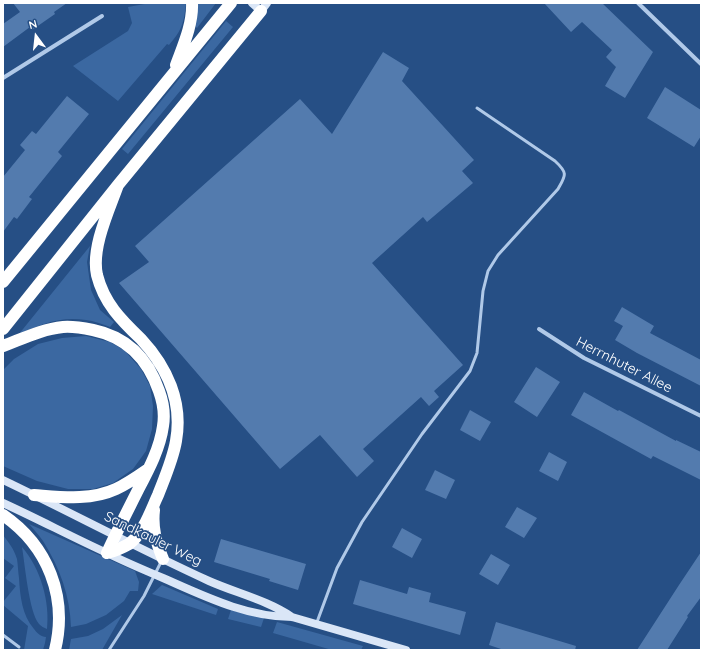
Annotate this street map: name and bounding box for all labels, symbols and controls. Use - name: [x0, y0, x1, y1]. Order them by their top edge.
- north arrow: [16, 16, 56, 56]
- text: N: [27, 17, 39, 32]
- street label: Herrnhuter Allee: [573, 334, 675, 396]
- street label: Sandkauler Weg: [101, 508, 205, 570]

